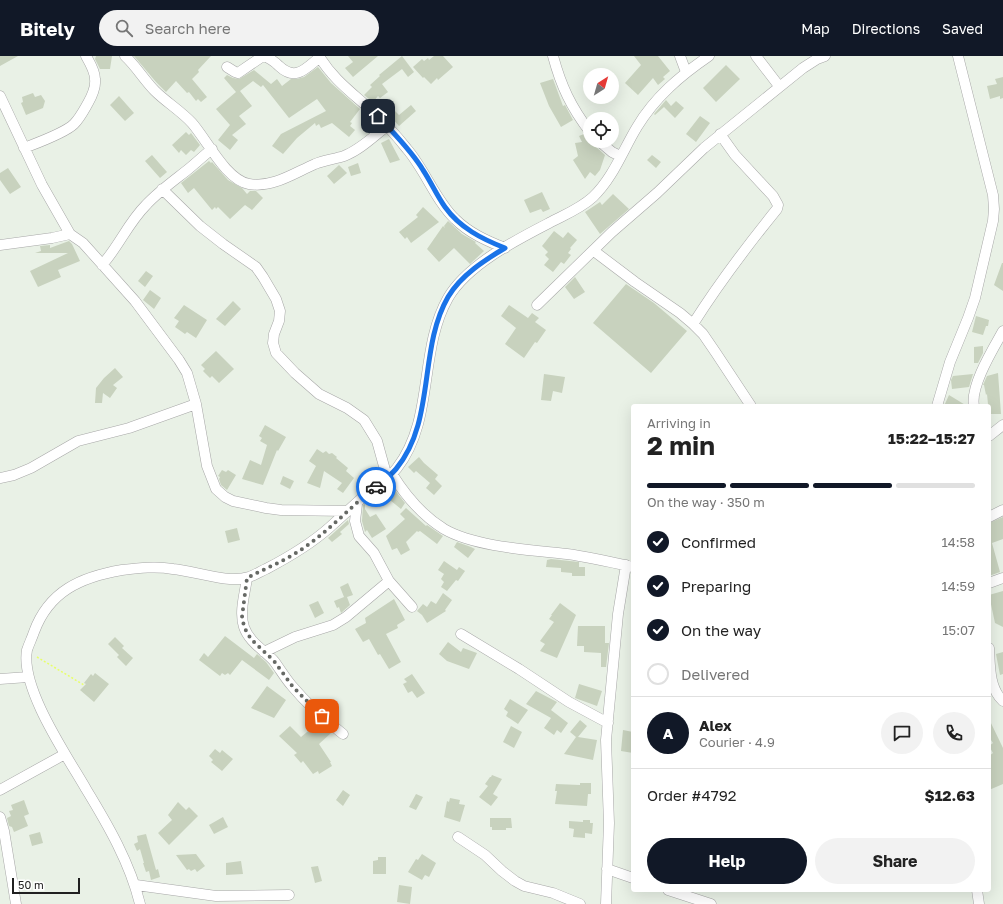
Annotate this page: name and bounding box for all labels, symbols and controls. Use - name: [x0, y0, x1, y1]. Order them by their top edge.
- search box: [99, 10, 379, 46]
- text: Bitely: [20, 17, 75, 40]
- icon: search: [113, 17, 135, 39]
- text: Search here: [145, 19, 231, 37]
- text: Map: [801, 20, 830, 37]
- text: Directions: [852, 20, 920, 37]
- text: Saved: [942, 20, 983, 37]
- north arrow: [583, 68, 619, 104]
- map controls: [583, 68, 619, 148]
- pin: [361, 99, 395, 133]
- icon: home: [367, 105, 389, 127]
- button: locate: [583, 112, 619, 148]
- text: Arriving in: [647, 415, 711, 431]
- text: 15:22–15:27: [888, 429, 975, 447]
- text: 2 min: [647, 430, 715, 461]
- courier: [356, 467, 396, 507]
- icon: car: [365, 476, 387, 498]
- text: On the way · 350 m: [647, 494, 765, 510]
- icon: check: [647, 531, 669, 553]
- text: Confirmed: [681, 533, 756, 551]
- text: 14:58: [941, 534, 975, 550]
- icon: check: [647, 575, 669, 597]
- text: Preparing: [681, 577, 751, 595]
- text: 14:59: [941, 578, 975, 594]
- icon: check: [647, 619, 669, 641]
- text: On the way: [681, 621, 761, 639]
- text: 15:07: [942, 622, 975, 638]
- text: Delivered: [681, 665, 749, 683]
- pin: [305, 699, 339, 733]
- icon: bag: [311, 705, 333, 727]
- button: chat: [881, 712, 923, 754]
- button: phone: [933, 712, 975, 754]
- text: Alex: [699, 716, 732, 734]
- text: A: [663, 724, 673, 742]
- text: Courier · 4.9: [699, 734, 775, 750]
- text: Order #4792: [647, 786, 736, 804]
- text: $12.63: [925, 786, 975, 804]
- button: Help: [647, 838, 807, 884]
- button: Share: [815, 838, 975, 884]
- scale bar: [12, 876, 80, 895]
- text: 50 m: [18, 878, 44, 891]

